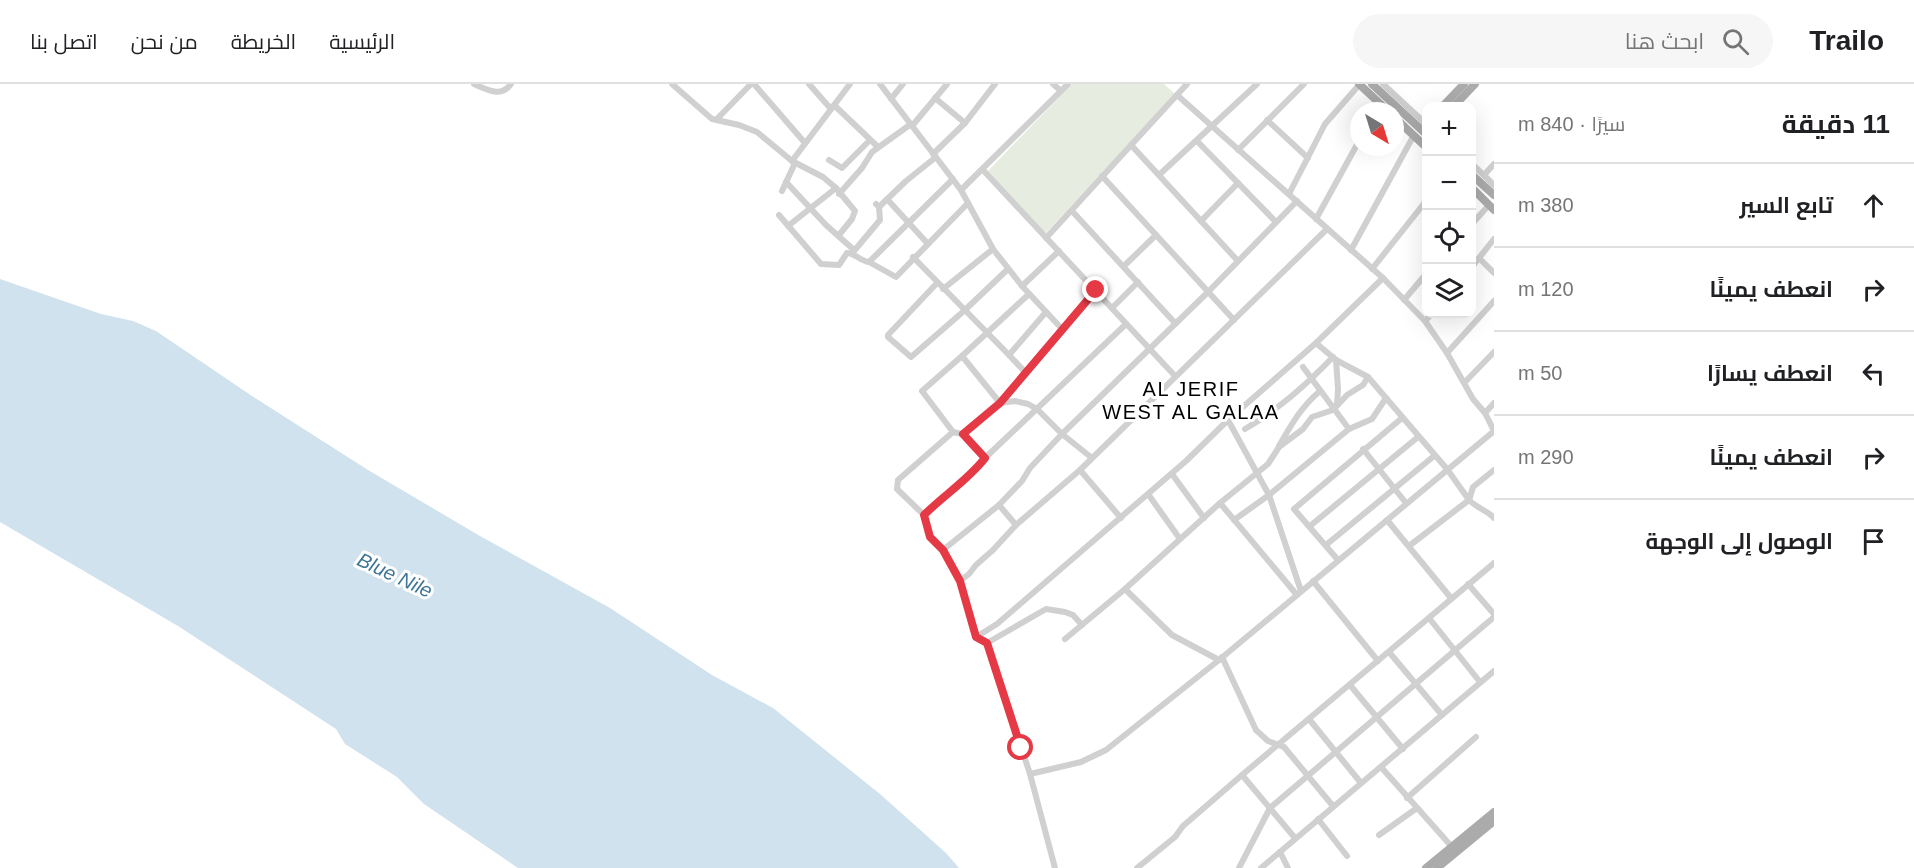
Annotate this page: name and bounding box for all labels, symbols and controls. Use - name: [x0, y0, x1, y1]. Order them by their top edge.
- search box: [1353, 14, 1773, 68]
- icon: search: [1719, 25, 1752, 58]
- text: Trailo: [1809, 25, 1884, 56]
- text: ابحث هنا: [1625, 29, 1704, 54]
- text: اتصل بنا: [30, 30, 98, 53]
- text: من نحن: [131, 30, 198, 53]
- text: الخريطة: [231, 30, 296, 53]
- text: الرئيسية: [329, 30, 395, 53]
- north arrow: [1350, 102, 1404, 156]
- map controls: [1422, 102, 1476, 318]
- button: +: [1422, 102, 1476, 156]
- text: 11 دقيقة: [1782, 109, 1890, 139]
- text: سيرًا · 840 m: [1518, 113, 1625, 135]
- button: −: [1422, 156, 1476, 210]
- icon: ahead: [1857, 189, 1890, 222]
- text: تابع السير: [1739, 193, 1833, 218]
- text: 380 m: [1518, 194, 1574, 216]
- button: locate: [1422, 210, 1476, 264]
- button: layers: [1422, 264, 1476, 318]
- icon: right: [1857, 273, 1890, 306]
- route end: [1082, 276, 1108, 302]
- text: انعطف يمينًا: [1710, 277, 1833, 302]
- text: 120 m: [1518, 278, 1574, 300]
- icon: left: [1857, 357, 1890, 390]
- text: انعطف يسارًا: [1707, 361, 1833, 386]
- text: 50 m: [1518, 362, 1562, 384]
- district label: AL JERIF WEST AL GALAA: [1102, 378, 1280, 423]
- icon: right: [1857, 441, 1890, 474]
- text: انعطف يمينًا: [1710, 445, 1833, 470]
- text: 290 m: [1518, 446, 1574, 468]
- icon: arrive: [1857, 525, 1890, 558]
- text: الوصول إلى الوجهة: [1646, 529, 1833, 554]
- water label: Blue Nile: [354, 548, 436, 602]
- route start: [1007, 734, 1033, 760]

